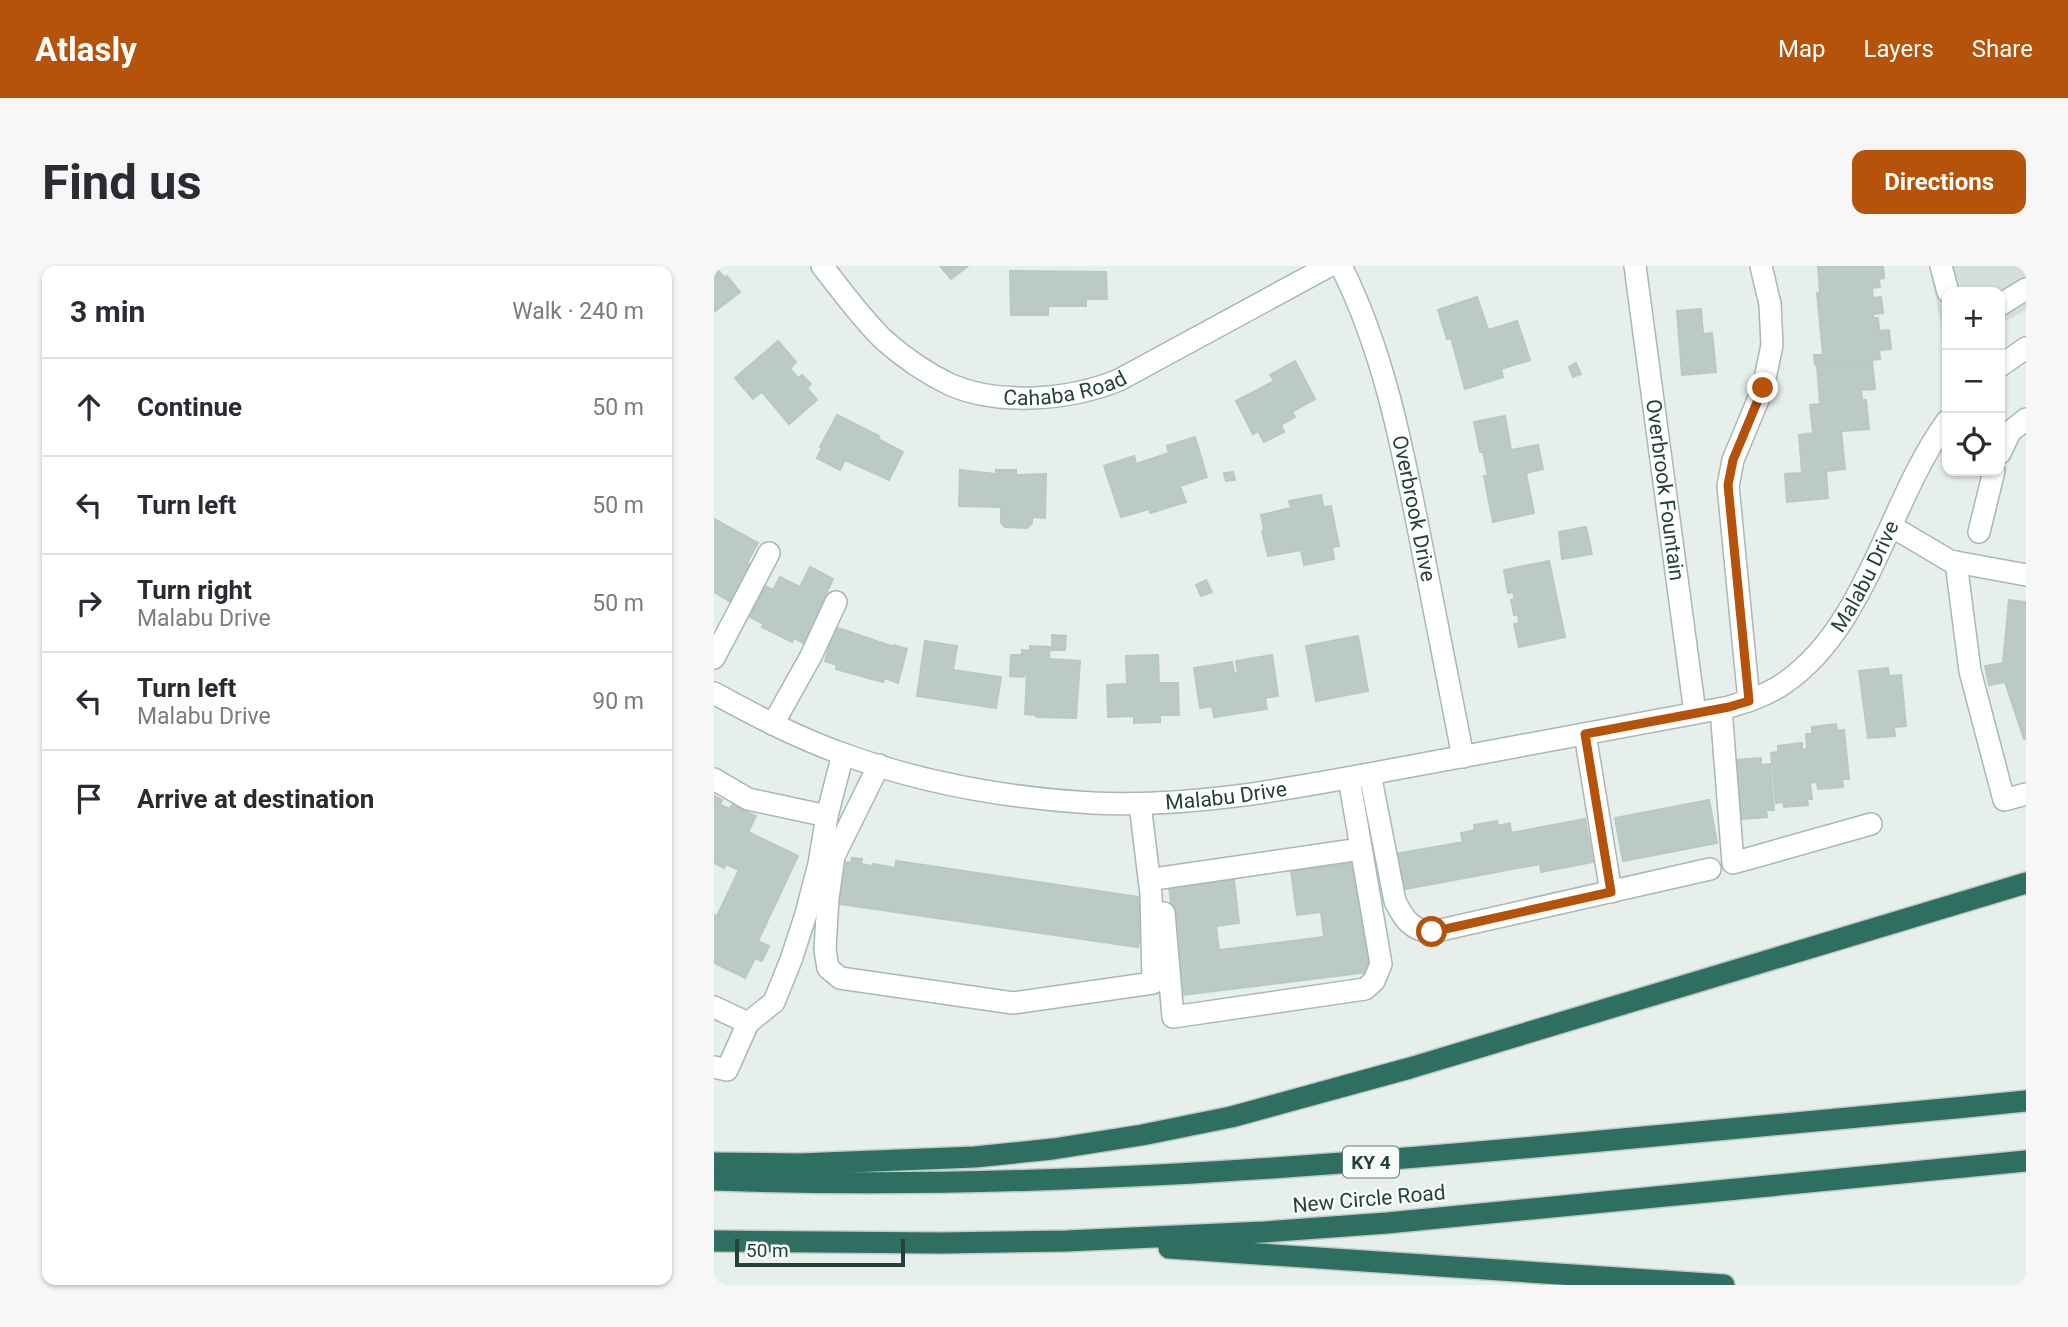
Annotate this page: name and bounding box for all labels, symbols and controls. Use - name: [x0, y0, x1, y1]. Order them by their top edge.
- text: Atlasly: [35, 30, 137, 69]
- text: Map: [1778, 35, 1826, 63]
- text: Layers: [1864, 35, 1934, 63]
- text: Share: [1972, 35, 2033, 63]
- button: Directions: [1852, 150, 2026, 214]
- text: Find us: [42, 154, 202, 211]
- map controls: [1942, 287, 2005, 476]
- button: +: [1942, 287, 2005, 350]
- text: 3 min: [70, 294, 145, 329]
- text: Walk · 240 m: [512, 298, 644, 325]
- button: −: [1942, 350, 2005, 413]
- street label: Cahaba Road: [1003, 366, 1131, 410]
- route end: [1747, 372, 1778, 403]
- icon: ahead: [70, 388, 108, 426]
- text: Continue: [137, 392, 242, 422]
- text: 50 m: [592, 394, 644, 421]
- street label: Overbrook Fountain: [1641, 398, 1689, 582]
- button: locate: [1942, 413, 2005, 476]
- street label: Overbrook Drive: [1387, 433, 1441, 584]
- icon: left: [70, 486, 108, 524]
- text: Turn left: [137, 490, 236, 520]
- text: 50 m: [592, 492, 644, 519]
- street label: Malabu Drive: [1826, 517, 1904, 637]
- text: Turn right: [137, 575, 252, 605]
- icon: right: [70, 584, 108, 622]
- text: 50 m: [592, 590, 644, 617]
- text: Malabu Drive: [137, 605, 271, 632]
- text: Turn left: [137, 673, 236, 703]
- icon: left: [70, 682, 108, 720]
- text: 90 m: [592, 688, 644, 715]
- text: Malabu Drive: [137, 703, 271, 730]
- street label: Malabu Drive: [1165, 777, 1289, 815]
- icon: arrive: [70, 780, 108, 818]
- text: Arrive at destination: [137, 784, 374, 814]
- route start: [1416, 916, 1447, 947]
- road number: KY 4: [1343, 1146, 1399, 1178]
- street label: New Circle Road: [1292, 1180, 1446, 1218]
- scale bar: [735, 1236, 905, 1268]
- text: 50 m: [746, 1239, 789, 1262]

